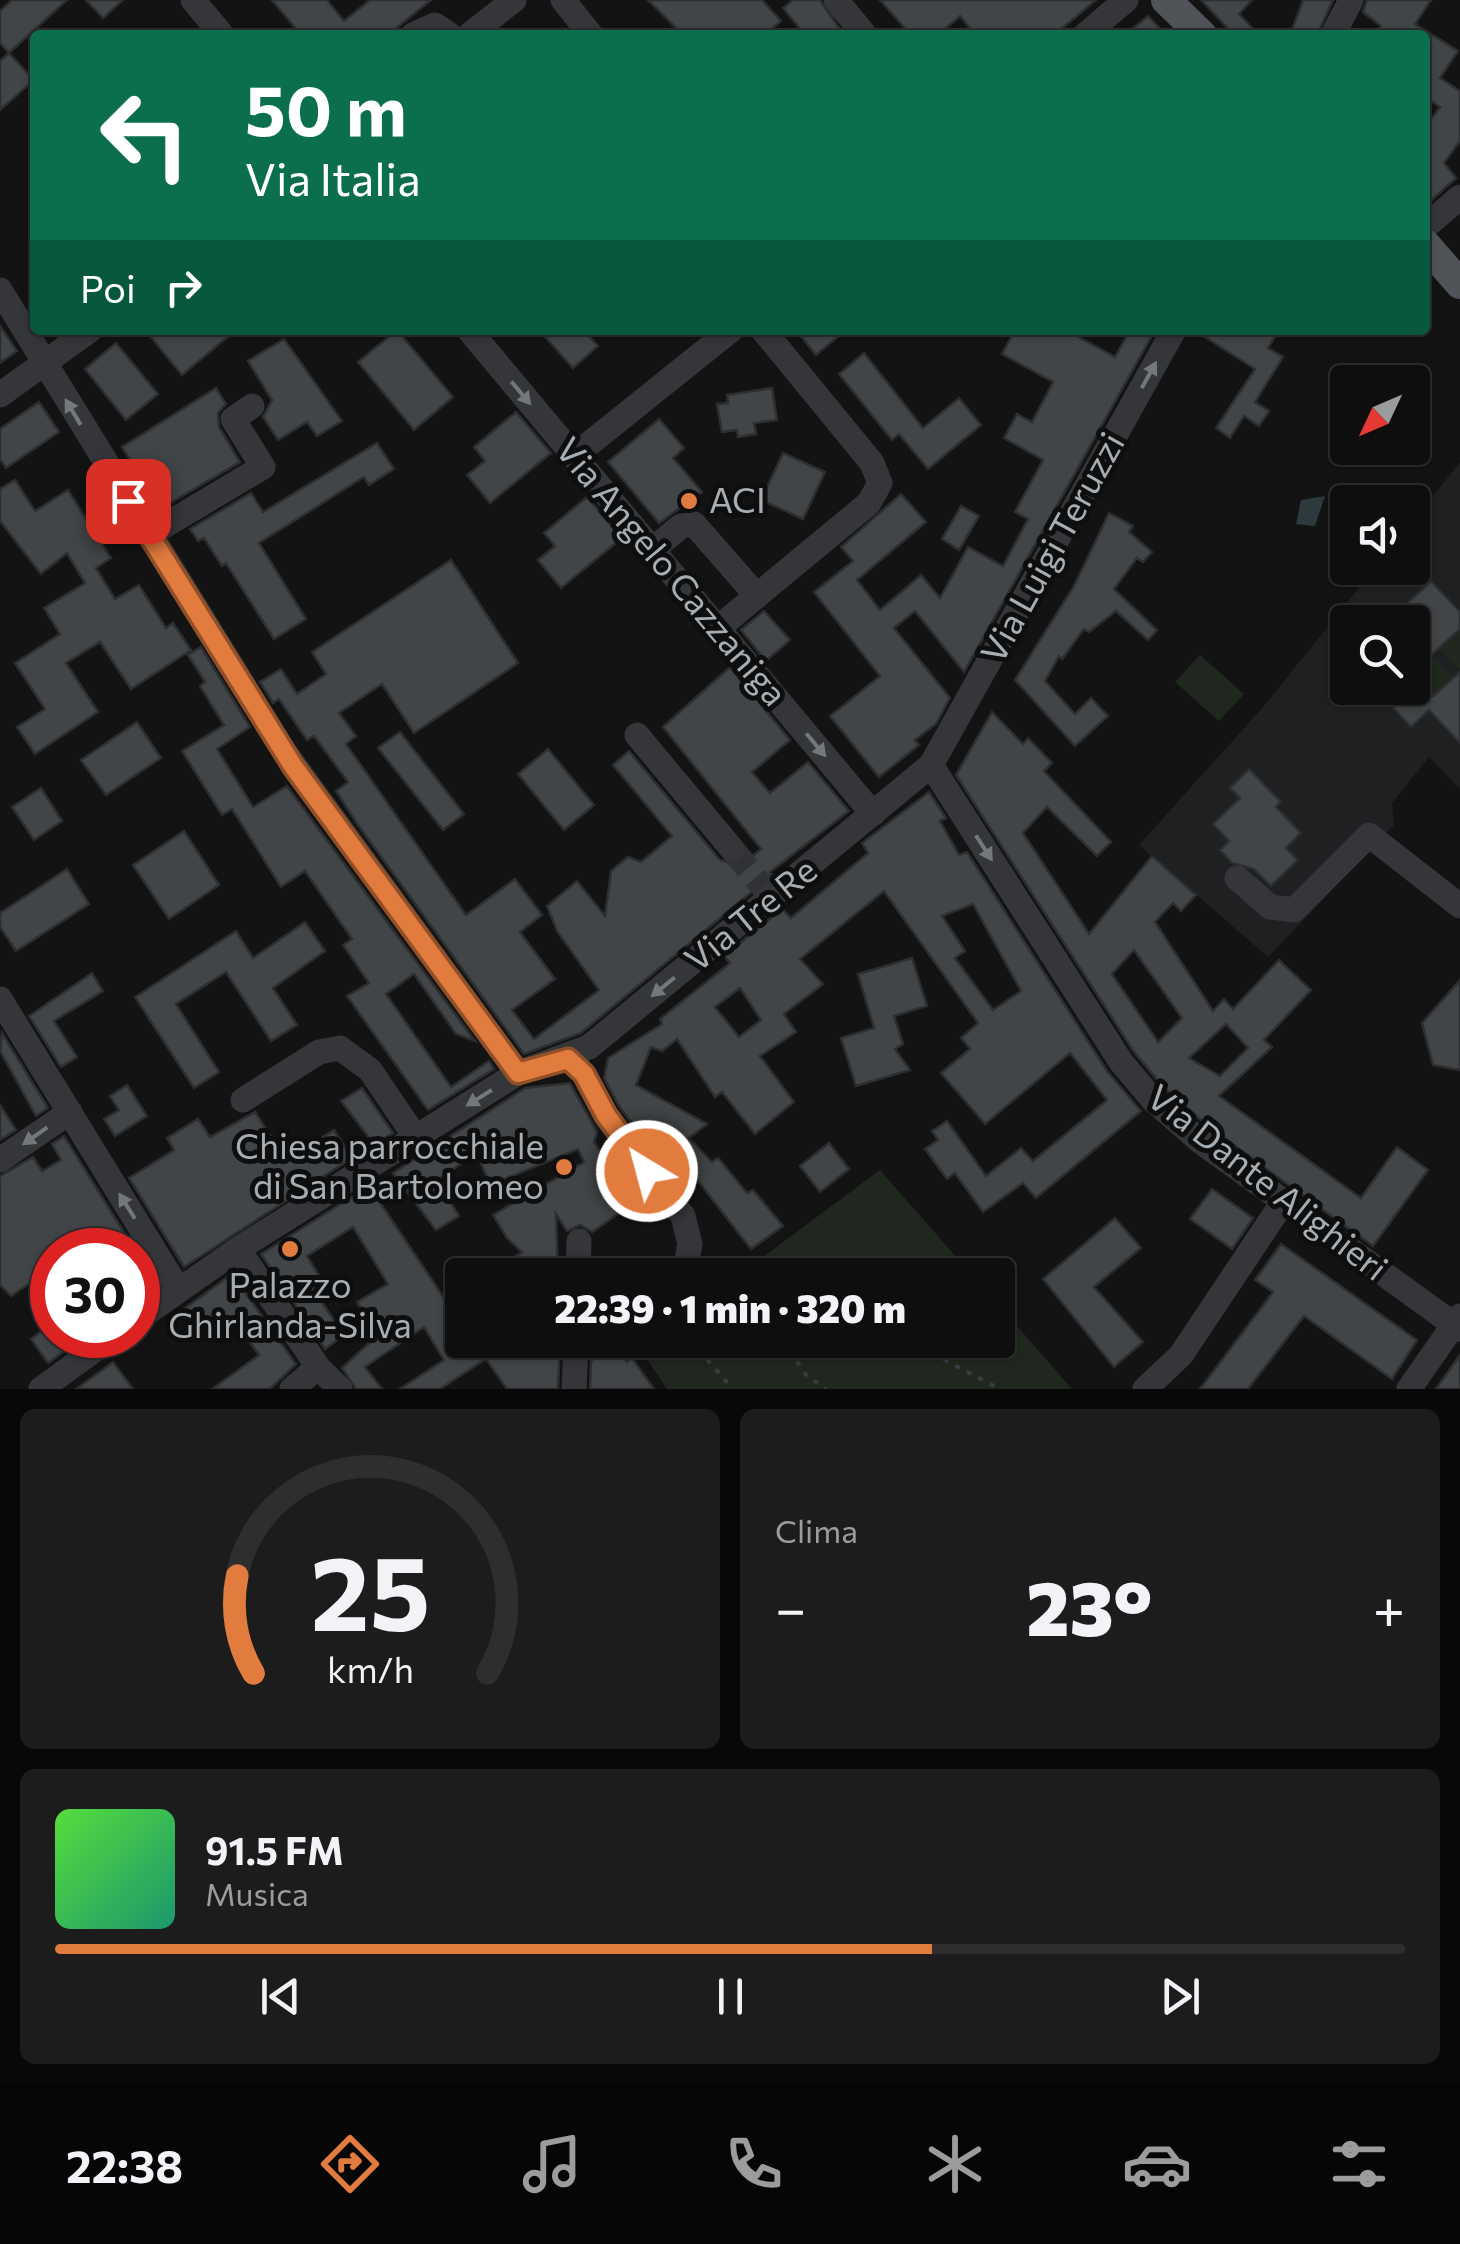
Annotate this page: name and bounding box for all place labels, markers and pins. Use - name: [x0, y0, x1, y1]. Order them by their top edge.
- pin: [86, 459, 171, 544]
- place label: ACI: [709, 477, 766, 520]
- marker: ACI: [678, 490, 700, 512]
- place label: Chiesa parrocchiale di San Bartolomeo: [235, 1123, 544, 1206]
- marker: Chiesa parrocchiale di San Bartolomeo: [553, 1156, 575, 1178]
- marker: Palazzo Ghirlanda-Silva: [279, 1238, 301, 1260]
- place label: Palazzo Ghirlanda-Silva: [168, 1262, 412, 1345]

